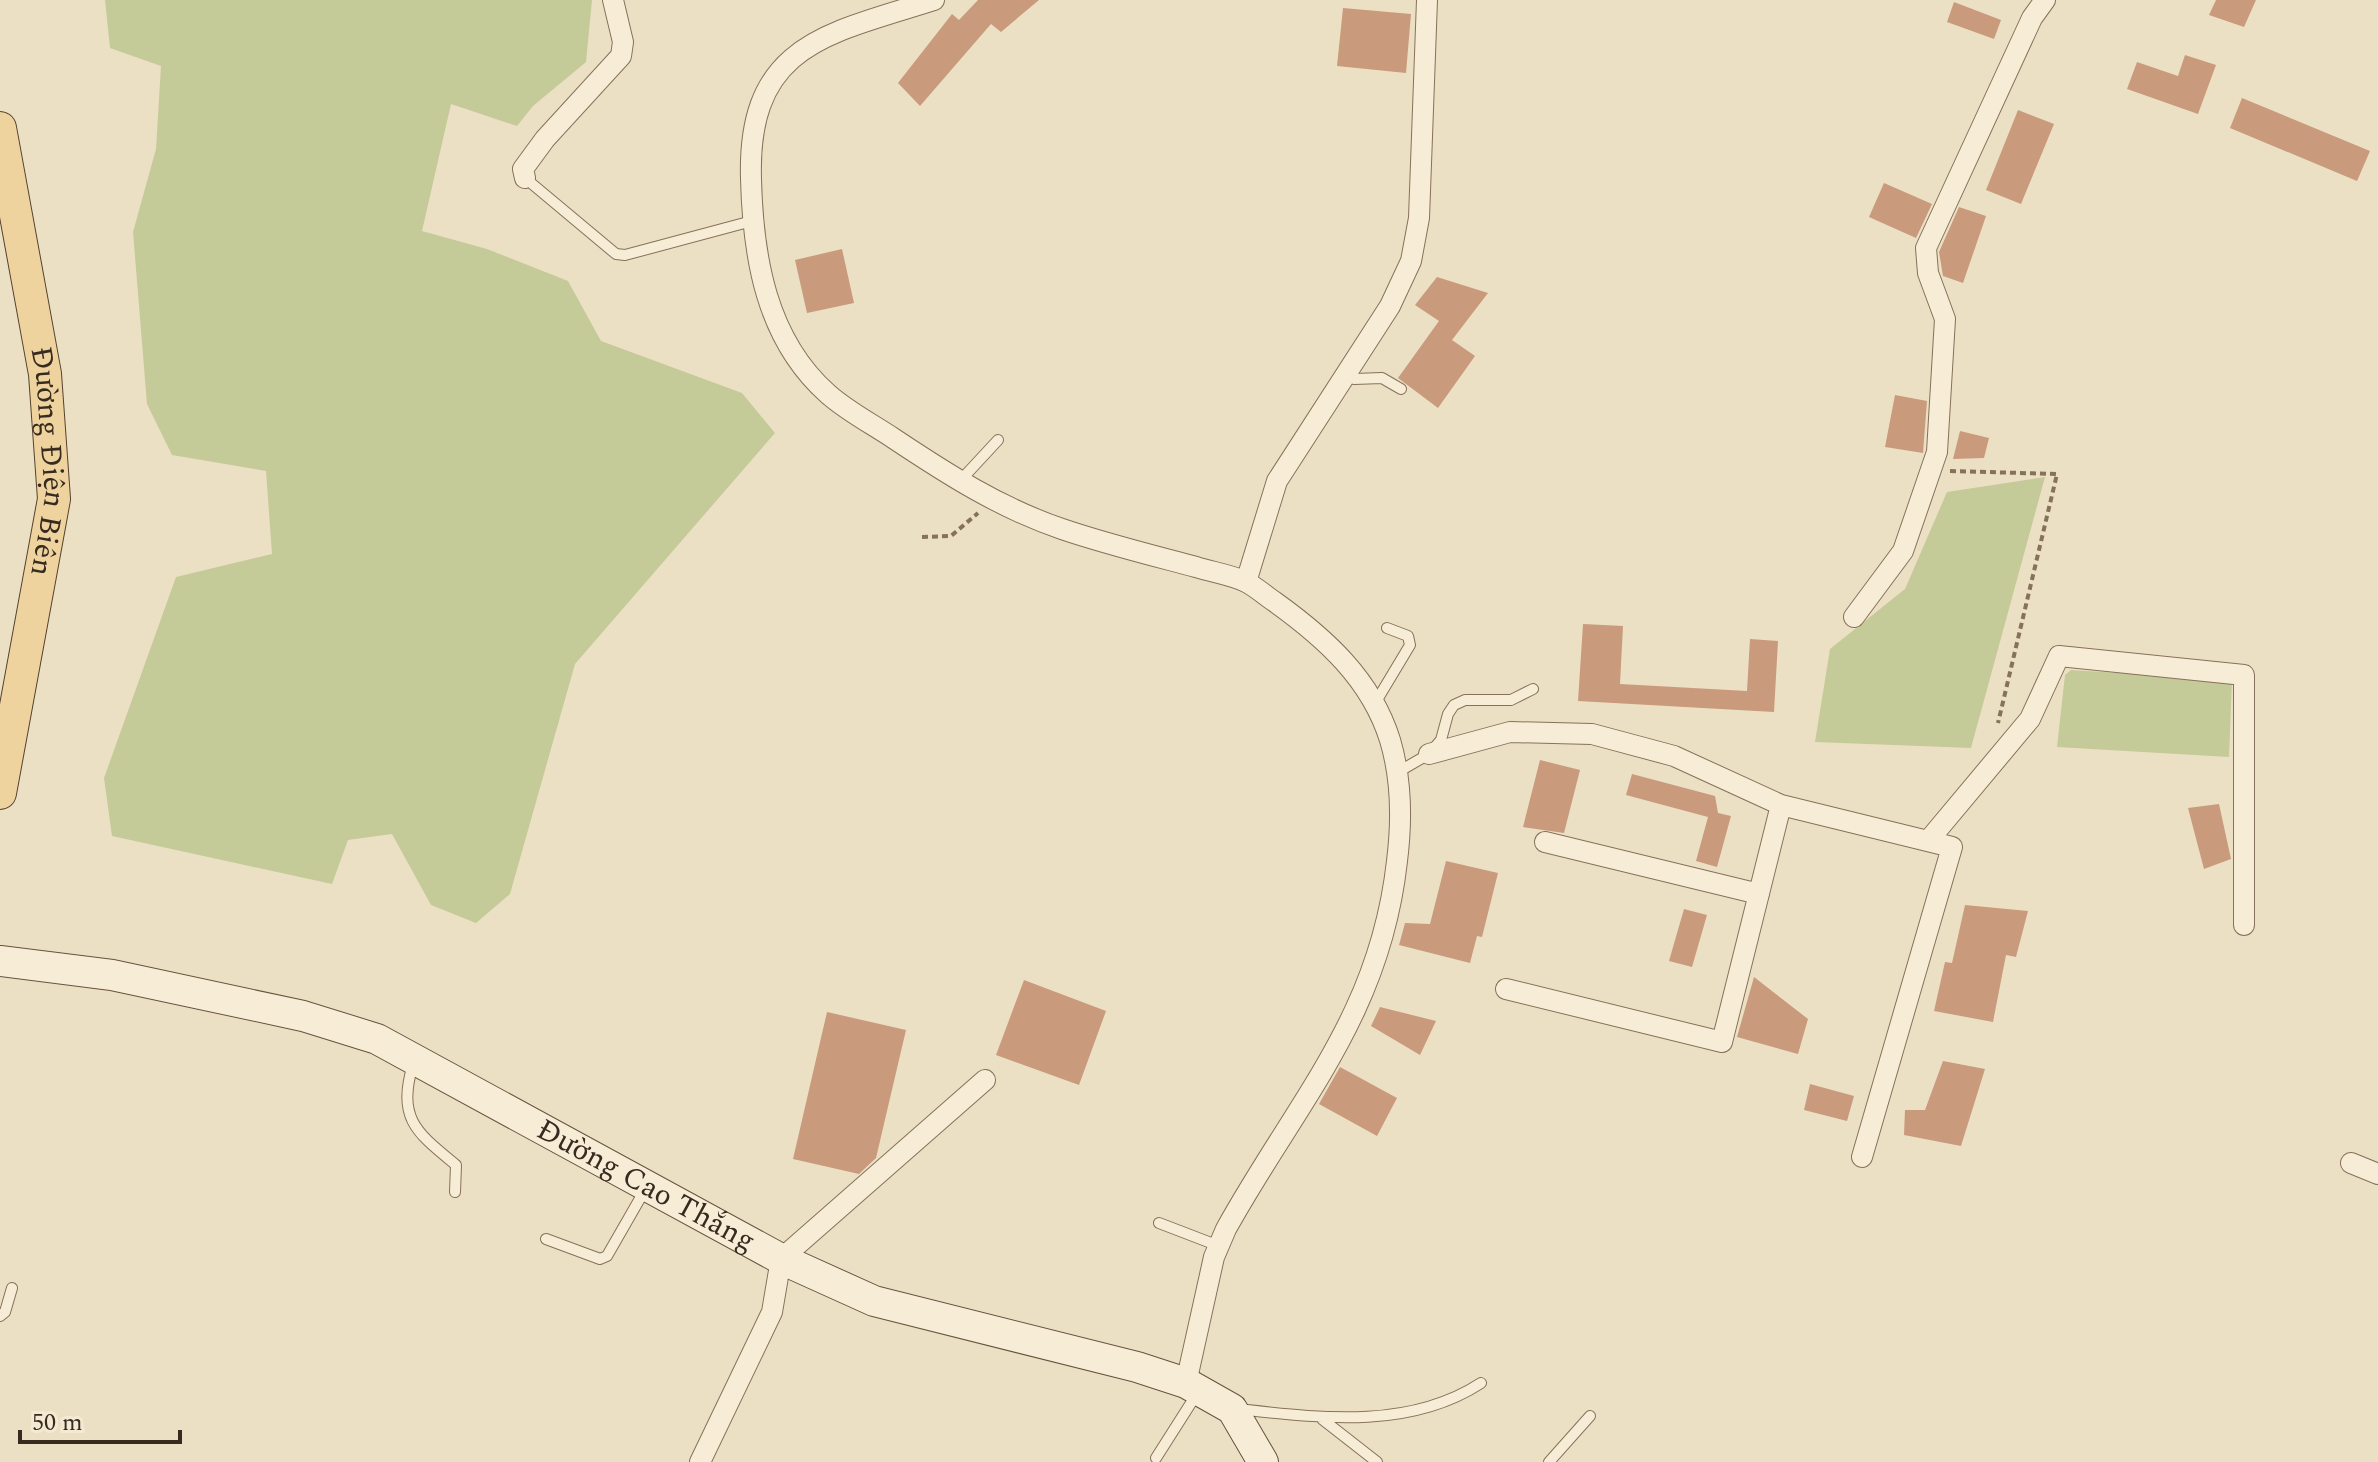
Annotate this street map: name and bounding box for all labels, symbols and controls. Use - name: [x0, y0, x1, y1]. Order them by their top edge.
- street label: Đường Điện Biên: [17, 343, 78, 580]
- street label: Đường Cao Thắng: [528, 1107, 764, 1264]
- scale bar: [20, 1394, 180, 1444]
- text: 50 m: [32, 1405, 83, 1441]

